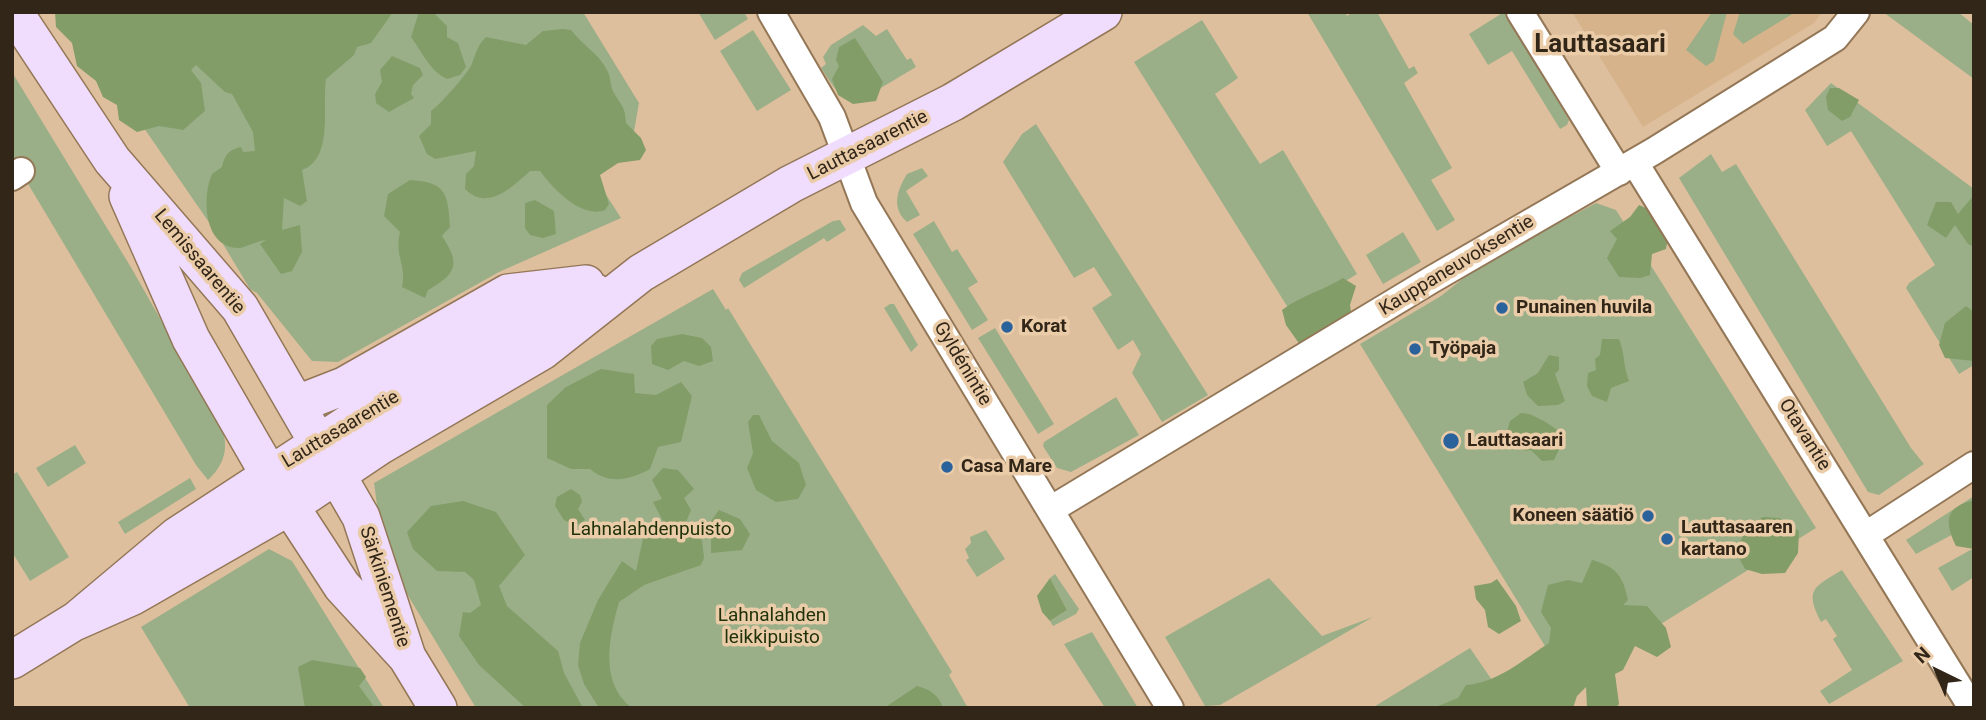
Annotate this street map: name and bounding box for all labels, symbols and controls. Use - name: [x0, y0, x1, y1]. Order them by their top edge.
- district label: Lauttasaari: [1534, 29, 1666, 61]
- street label: Lauttasaarentie: [804, 106, 932, 186]
- street label: Lemissaarentie: [149, 205, 249, 319]
- street label: Kauppaneuvoksentie: [1376, 211, 1538, 321]
- place label: Punainen huvila: [1516, 297, 1652, 319]
- marker: Punainen huvila: [1494, 300, 1510, 316]
- place label: Korat: [1021, 316, 1067, 338]
- street label: Gyldénintie: [928, 318, 996, 410]
- marker: Korat: [999, 319, 1015, 335]
- place label: Työpaja: [1429, 338, 1496, 360]
- marker: Työpaja: [1407, 341, 1423, 357]
- street label: Lauttasaarentie: [279, 386, 403, 474]
- street label: Otavantie: [1773, 395, 1835, 475]
- place label: Lauttasaari: [1467, 430, 1563, 452]
- marker: Lauttasaari: [1441, 431, 1461, 451]
- place label: Casa Mare: [961, 456, 1052, 478]
- marker: Casa Mare: [939, 459, 955, 475]
- place label: Koneen säätiö: [1513, 505, 1634, 527]
- marker: Koneen säätiö: [1640, 508, 1656, 524]
- place label: Lauttasaaren kartano: [1681, 517, 1793, 561]
- park label: Lahnalahdenpuisto: [571, 519, 731, 541]
- street label: Särkiniementie: [354, 524, 414, 650]
- marker: Lauttasaaren kartano: [1659, 531, 1675, 547]
- park label: Lahnalahden leikkipuisto: [718, 605, 826, 649]
- north arrow: [1902, 636, 1972, 706]
- text: N: [1910, 642, 1935, 668]

